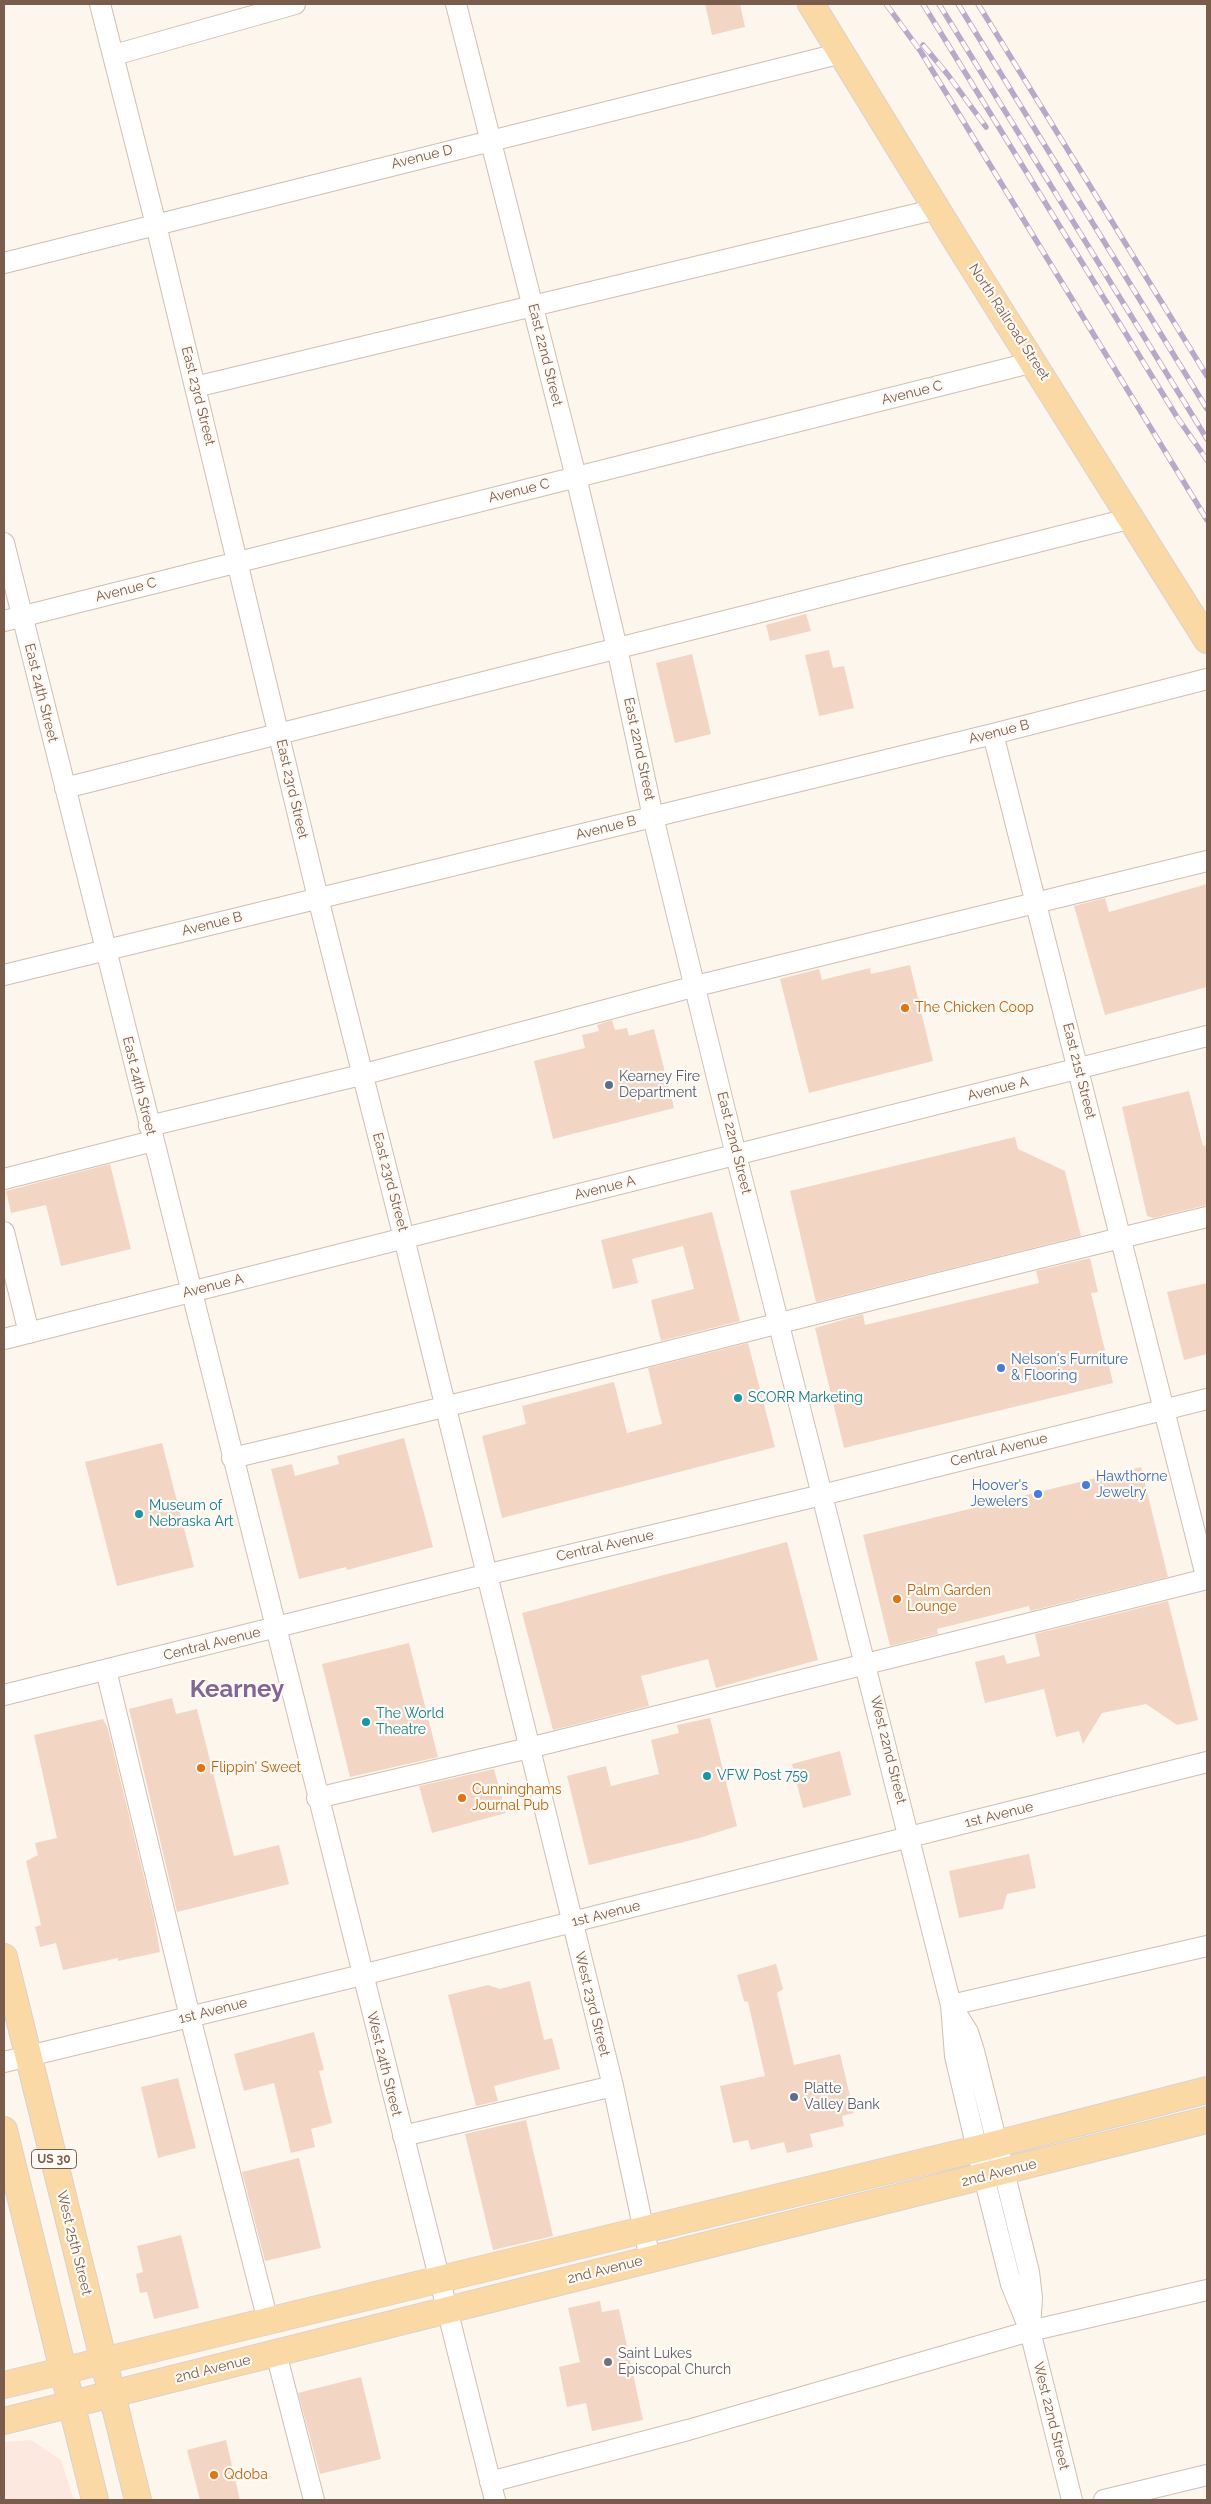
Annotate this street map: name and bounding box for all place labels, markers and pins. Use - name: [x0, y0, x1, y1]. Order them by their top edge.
- place label: The Chicken Coop: [915, 1000, 1034, 1016]
- marker: The Chicken Coop: [899, 1002, 911, 1014]
- place label: Kearney Fire Department: [619, 1069, 700, 1102]
- marker: Kearney Fire Department: [603, 1079, 615, 1091]
- place label: Nelson's Furniture & Flooring: [1011, 1352, 1128, 1384]
- marker: Nelson's Furniture & Flooring: [995, 1362, 1007, 1374]
- place label: SCORR Marketing: [748, 1390, 863, 1406]
- marker: SCORR Marketing: [732, 1392, 744, 1404]
- place label: Hawthorne Jewelry: [1096, 1469, 1168, 1501]
- place label: Hoover's Jewelers: [970, 1478, 1028, 1510]
- marker: Hawthorne Jewelry: [1080, 1479, 1092, 1491]
- marker: Hoover's Jewelers: [1032, 1488, 1044, 1500]
- place label: Museum of Nebraska Art: [149, 1498, 233, 1530]
- marker: Museum of Nebraska Art: [133, 1508, 145, 1520]
- place label: Palm Garden Lounge: [907, 1583, 991, 1615]
- marker: Palm Garden Lounge: [891, 1593, 903, 1605]
- place label: The World Theatre: [376, 1706, 444, 1738]
- marker: The World Theatre: [360, 1716, 372, 1728]
- place label: Flippin' Sweet: [211, 1760, 301, 1776]
- marker: Flippin' Sweet: [195, 1762, 207, 1774]
- place label: VFW Post 759: [717, 1768, 808, 1784]
- marker: VFW Post 759: [701, 1770, 713, 1782]
- place label: Cunninghams Journal Pub: [472, 1782, 562, 1814]
- marker: Cunninghams Journal Pub: [456, 1792, 468, 1804]
- place label: Platte Valley Bank: [804, 2081, 880, 2114]
- marker: Platte Valley Bank: [788, 2091, 800, 2103]
- place label: Saint Lukes Episcopal Church: [618, 2346, 731, 2378]
- marker: Saint Lukes Episcopal Church: [602, 2356, 614, 2368]
- place label: Qdoba: [224, 2467, 268, 2483]
- marker: Qdoba: [208, 2469, 220, 2481]

